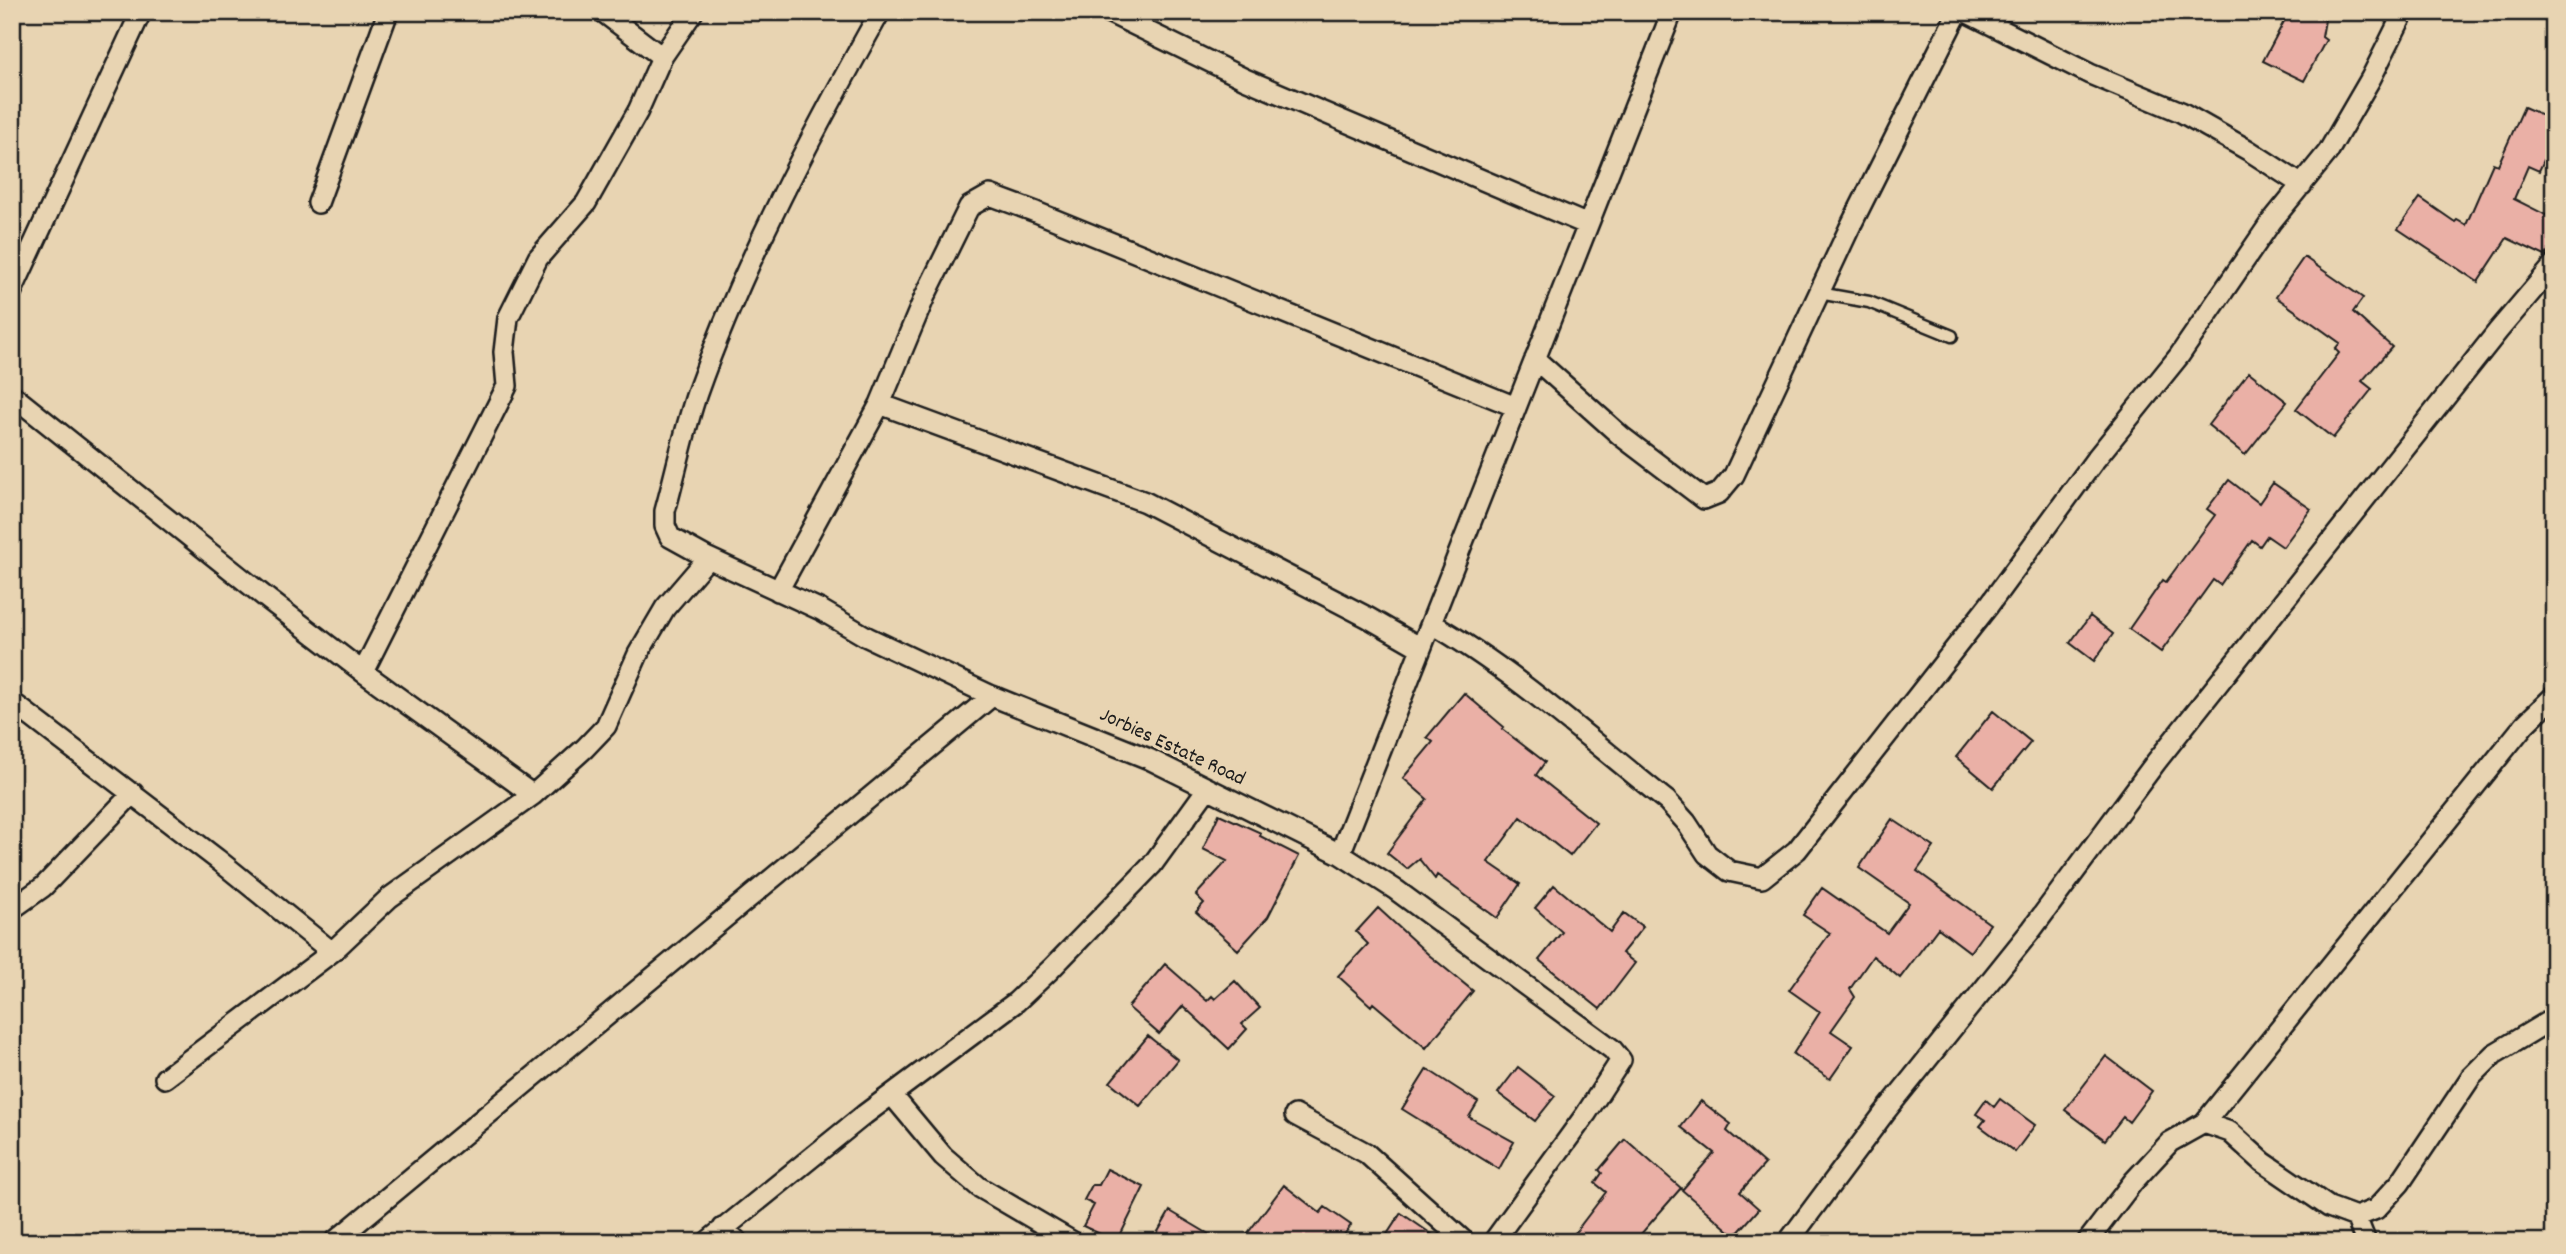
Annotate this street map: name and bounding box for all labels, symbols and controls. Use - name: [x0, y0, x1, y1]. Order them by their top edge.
- street label: Jorbies Estate Road: [1094, 701, 1250, 795]

